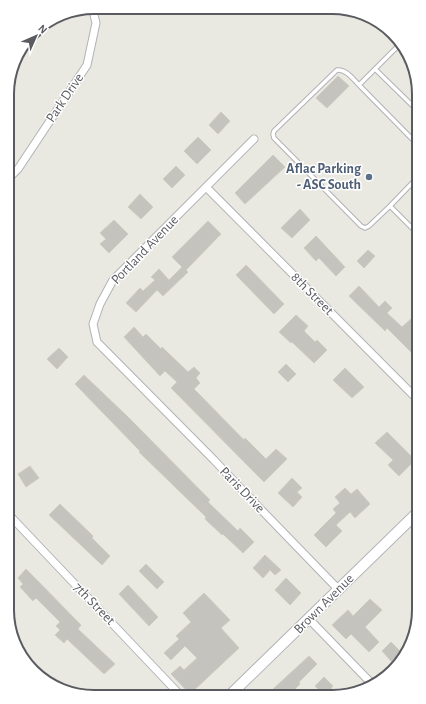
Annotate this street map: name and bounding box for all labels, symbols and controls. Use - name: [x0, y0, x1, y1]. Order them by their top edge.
- north arrow: [16, 16, 56, 56]
- text: N: [36, 23, 49, 36]
- street label: Park Drive: [44, 71, 86, 125]
- place label: Aflac Parking - ASC South: [286, 162, 362, 192]
- marker: Aflac Parking - ASC South: [364, 172, 374, 182]
- street label: Portland Avenue: [109, 213, 181, 287]
- street label: 8th Street: [288, 270, 336, 318]
- street label: Paris Drive: [217, 464, 267, 516]
- street label: Brown Avenue: [291, 571, 357, 637]
- street label: 7th Street: [71, 580, 118, 628]

